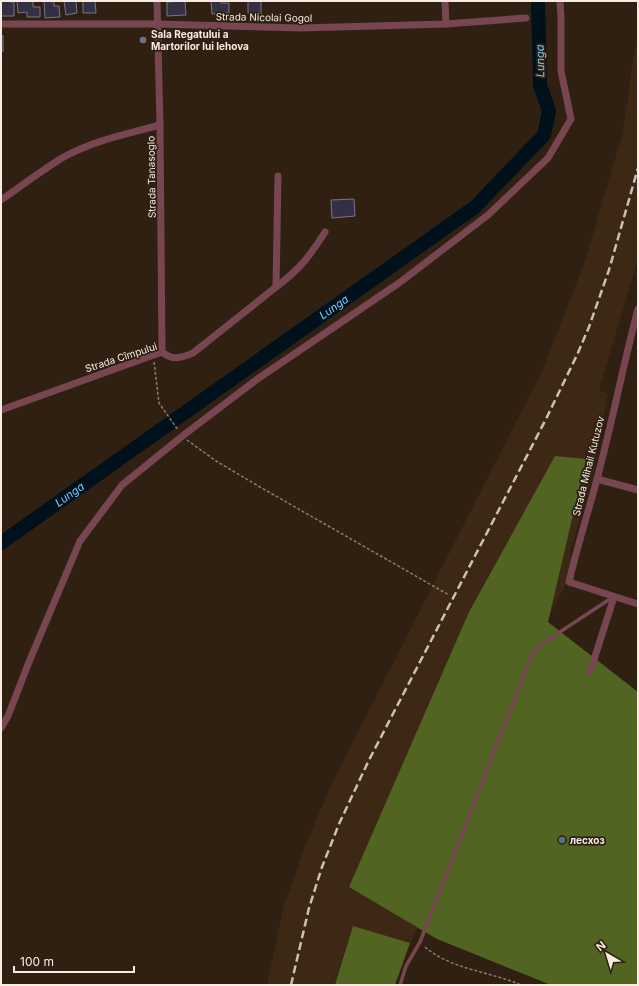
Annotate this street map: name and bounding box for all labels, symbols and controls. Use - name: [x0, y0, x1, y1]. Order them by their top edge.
- street label: Strada Nicolai Gogol: [216, 10, 312, 24]
- place label: Sala Regatului a Martorilor lui Iehova: [151, 28, 249, 52]
- marker: Sala Regatului a Martorilor lui Iehova: [138, 35, 148, 45]
- water label: Lunga: [533, 44, 547, 77]
- street label: Strada Tanasoglo: [144, 136, 158, 218]
- water label: Lunga: [316, 292, 351, 322]
- street label: Strada Cîmpului: [84, 340, 158, 374]
- street label: Strada Mihail Kutuzov: [570, 414, 606, 517]
- water label: Lunga: [52, 479, 87, 510]
- place label: лесхоз: [570, 834, 605, 846]
- marker: лесхоз: [557, 835, 567, 845]
- north arrow: [587, 934, 627, 974]
- text: N: [593, 938, 608, 954]
- scale bar: [14, 948, 134, 974]
- text: 100 m: [20, 954, 54, 969]

